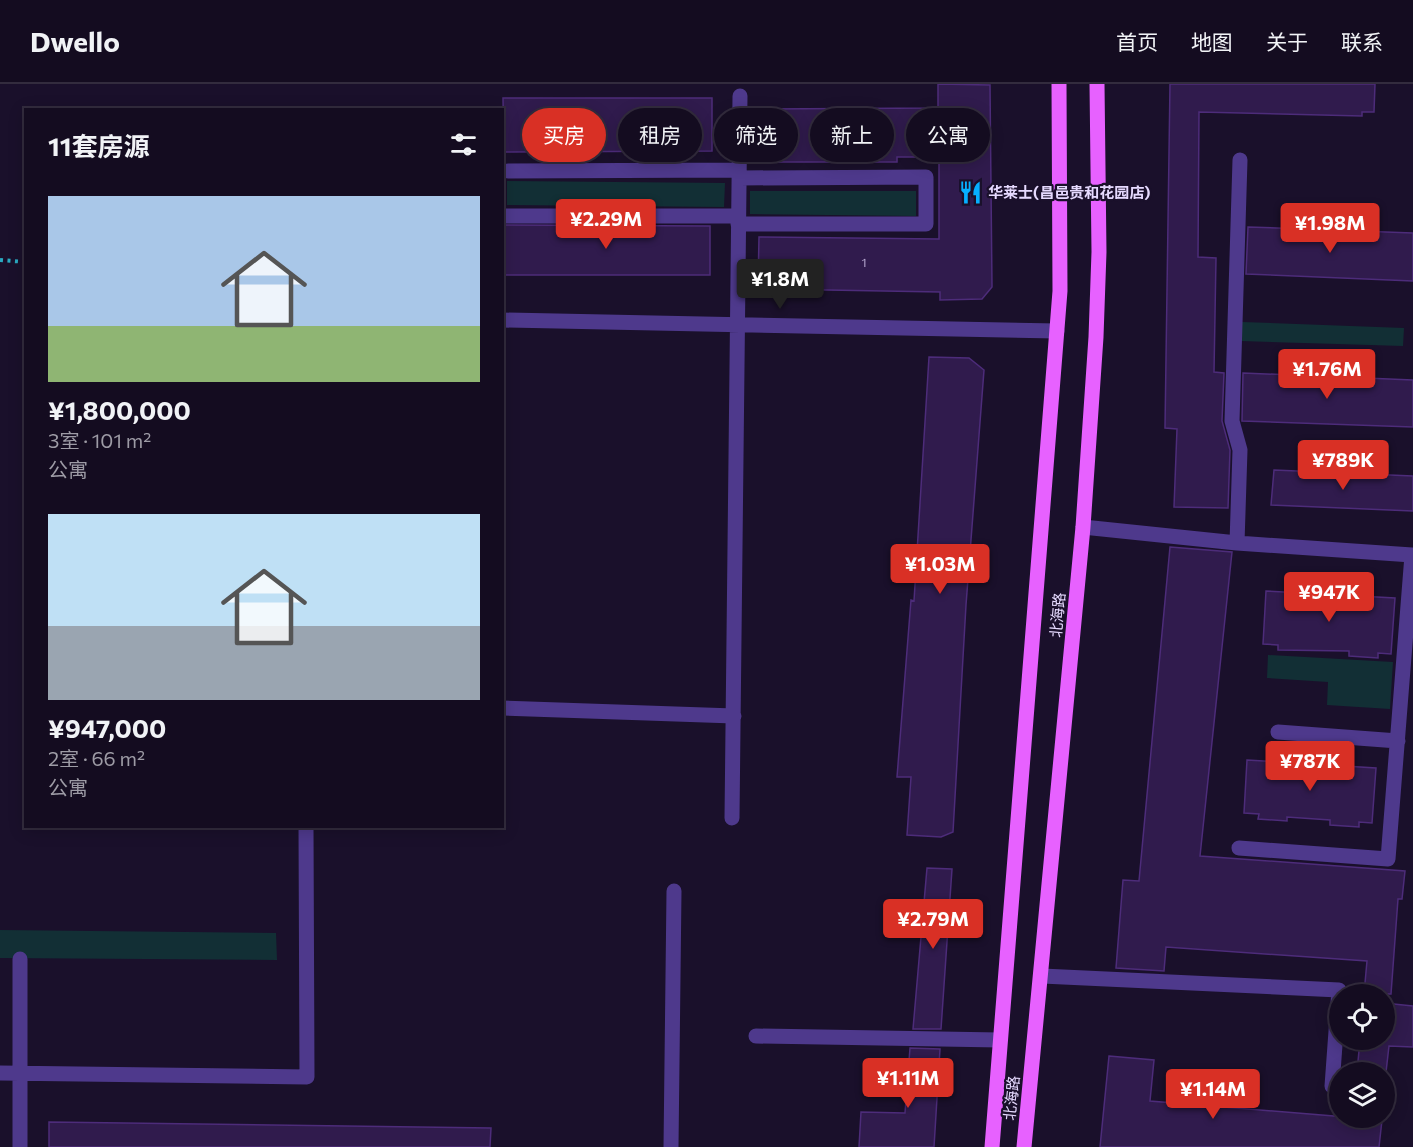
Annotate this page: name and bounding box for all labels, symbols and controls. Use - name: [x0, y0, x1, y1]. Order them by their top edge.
- text: Dwello: [30, 24, 120, 58]
- text: 首页: [1116, 29, 1158, 54]
- text: 地图: [1191, 29, 1233, 54]
- text: 关于: [1266, 29, 1308, 54]
- text: 联系: [1341, 29, 1383, 54]
- chip: 买房: [522, 108, 606, 162]
- chip: 租房: [618, 108, 702, 162]
- chip: 筛选: [714, 108, 798, 162]
- chip: 新上: [810, 108, 894, 162]
- chip: 公寓: [906, 108, 990, 162]
- icon: filters: [447, 128, 480, 161]
- text: 11套房源: [48, 130, 150, 161]
- restaurant icon: 华莱士(昌邑贵和花园店): [957, 179, 983, 205]
- place label: 华莱士(昌邑贵和花园店): [988, 183, 1150, 201]
- pin: ¥2.29M: [557, 199, 655, 250]
- pin: ¥1.98M: [1281, 203, 1379, 254]
- text: ¥2.29M: [570, 206, 642, 230]
- text: ¥1.98M: [1295, 210, 1365, 234]
- icon: home: [210, 235, 318, 343]
- house number: 1: [861, 255, 867, 269]
- pin: ¥1.8M: [738, 259, 822, 310]
- text: ¥1.8M: [751, 266, 809, 290]
- pin: ¥1.76M: [1278, 349, 1376, 400]
- text: ¥1.76M: [1292, 356, 1362, 380]
- text: ¥1,800,000: [48, 394, 191, 425]
- text: 3室 · 101 m²: [48, 428, 151, 452]
- pin: ¥789K: [1301, 440, 1385, 491]
- text: ¥789K: [1312, 447, 1374, 471]
- text: 公寓: [48, 457, 88, 481]
- pin: ¥1.03M: [891, 544, 989, 595]
- text: ¥1.03M: [905, 551, 975, 575]
- icon: home: [210, 553, 318, 661]
- pin: ¥947K: [1287, 572, 1371, 623]
- text: ¥947K: [1298, 579, 1360, 603]
- street label: 北海路: [1046, 592, 1068, 638]
- text: ¥947,000: [48, 712, 166, 743]
- pin: ¥787K: [1268, 741, 1352, 792]
- text: 2室 · 66 m²: [48, 746, 145, 770]
- text: ¥787K: [1279, 748, 1341, 772]
- text: 公寓: [48, 775, 88, 799]
- pin: ¥2.79M: [884, 899, 982, 950]
- text: ¥2.79M: [897, 906, 969, 930]
- map controls: [1329, 984, 1395, 1128]
- button: locate: [1329, 984, 1395, 1050]
- pin: ¥1.11M: [859, 1058, 957, 1109]
- button: layers: [1329, 1062, 1395, 1128]
- text: ¥1.11M: [876, 1065, 940, 1089]
- pin: ¥1.14M: [1164, 1069, 1262, 1120]
- street label: 北海路: [1000, 1075, 1022, 1121]
- text: ¥1.14M: [1180, 1076, 1246, 1100]

